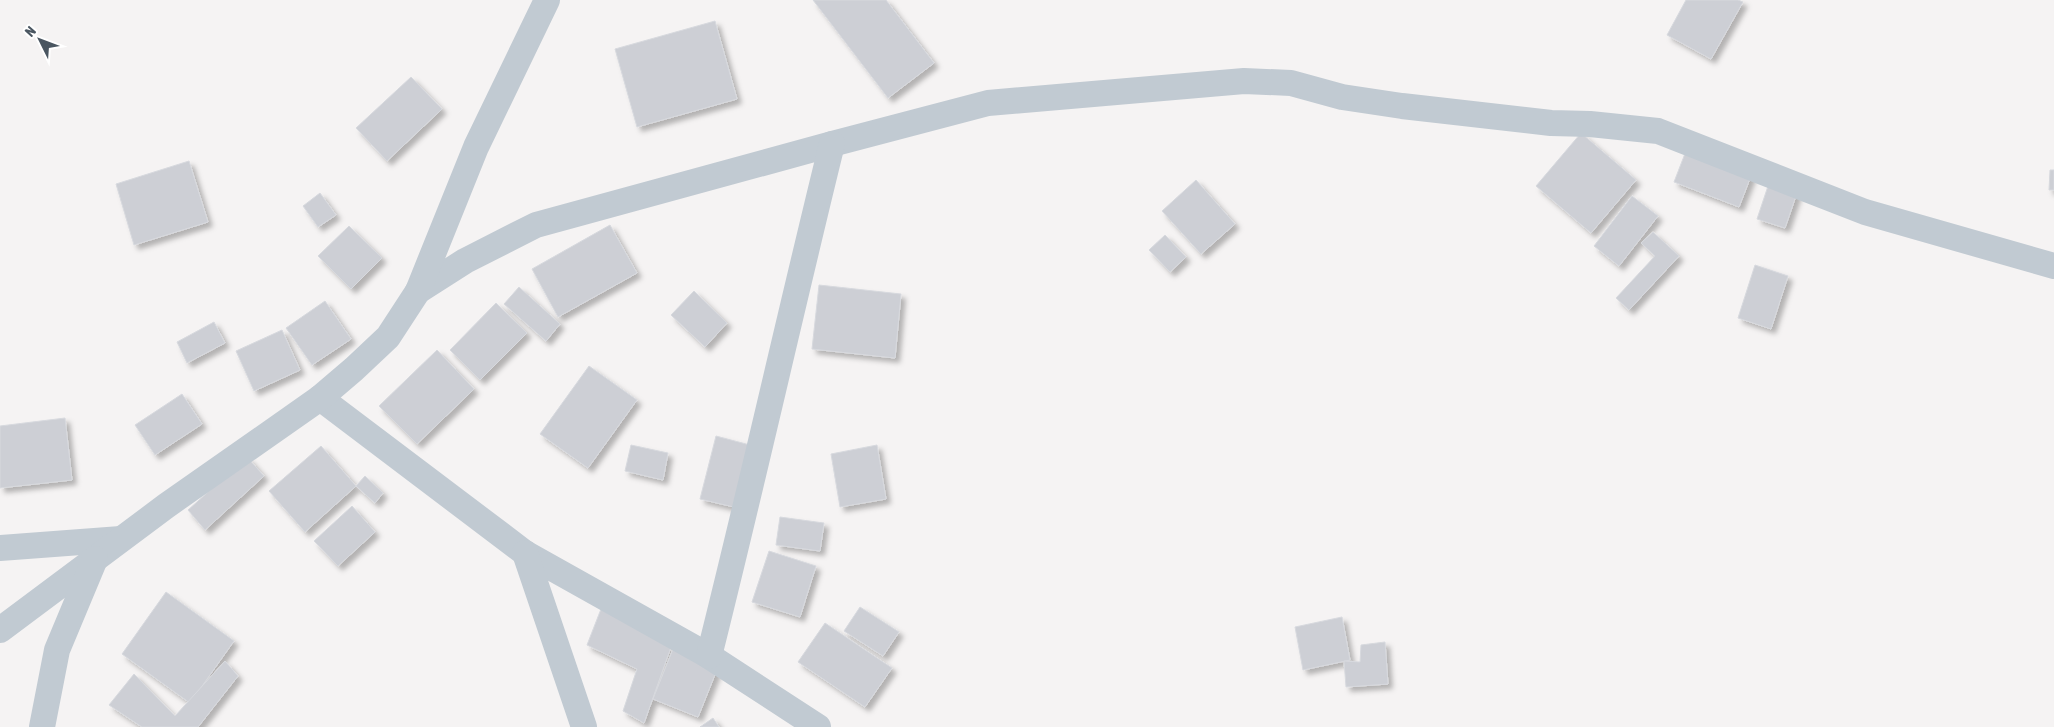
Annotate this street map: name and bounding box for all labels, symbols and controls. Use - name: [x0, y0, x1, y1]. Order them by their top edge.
- north arrow: [15, 15, 65, 65]
- text: N: [22, 23, 39, 40]

